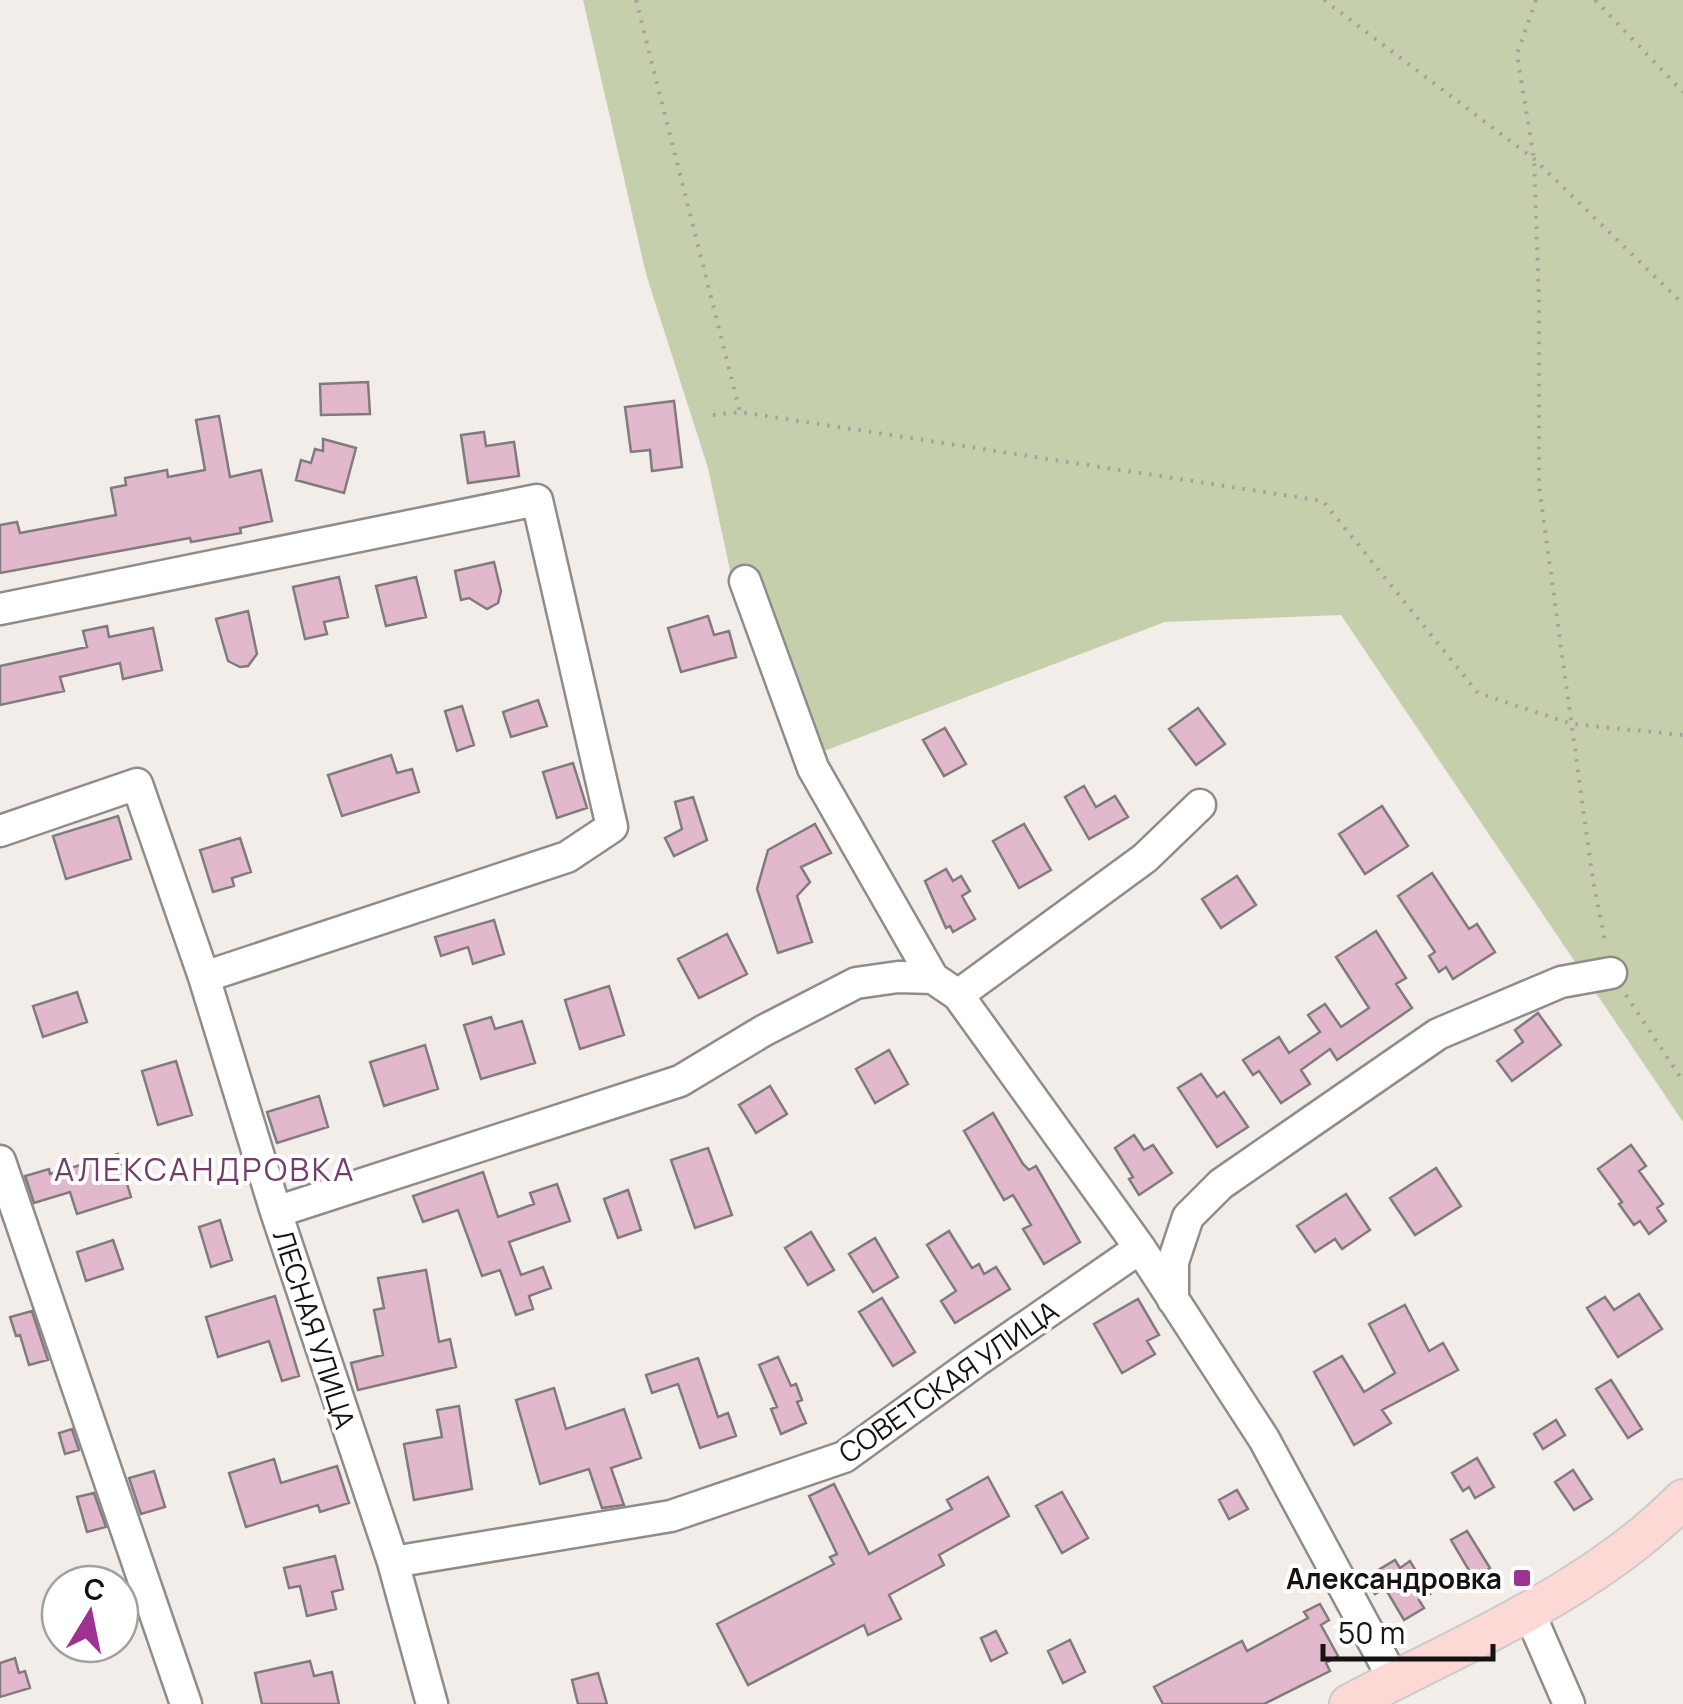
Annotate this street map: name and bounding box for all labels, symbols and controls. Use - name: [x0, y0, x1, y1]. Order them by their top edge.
- district label: АЛЕКСАНДРОВКА: [54, 1147, 356, 1191]
- street label: ЛЕСНАЯ УЛИЦА: [265, 1225, 365, 1434]
- street label: СОВЕТСКАЯ УЛИЦА: [831, 1291, 1066, 1471]
- place label: Александровка: [1286, 1559, 1502, 1597]
- north arrow: [40, 1564, 140, 1664]
- marker: Александровка: [1511, 1567, 1533, 1589]
- text: С: [81, 1568, 108, 1609]
- scale bar: [1323, 1599, 1493, 1661]
- text: 50 m: [1338, 1612, 1405, 1653]

